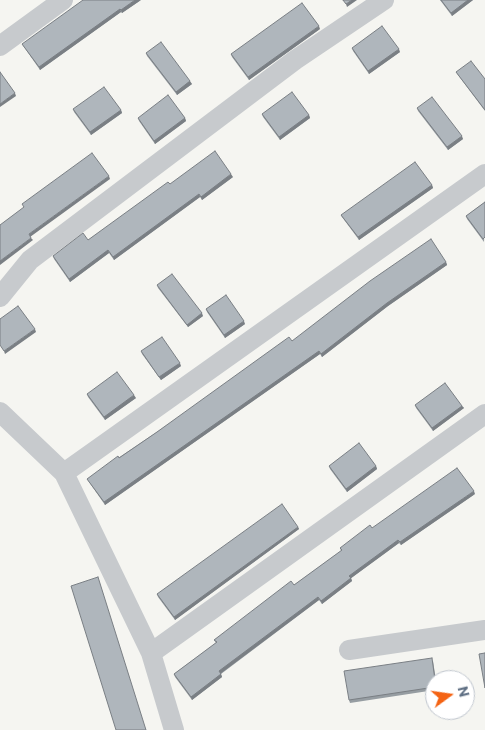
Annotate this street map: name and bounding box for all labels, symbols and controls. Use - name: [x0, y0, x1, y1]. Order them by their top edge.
- north arrow: [425, 670, 475, 720]
- text: N: [455, 684, 474, 699]

